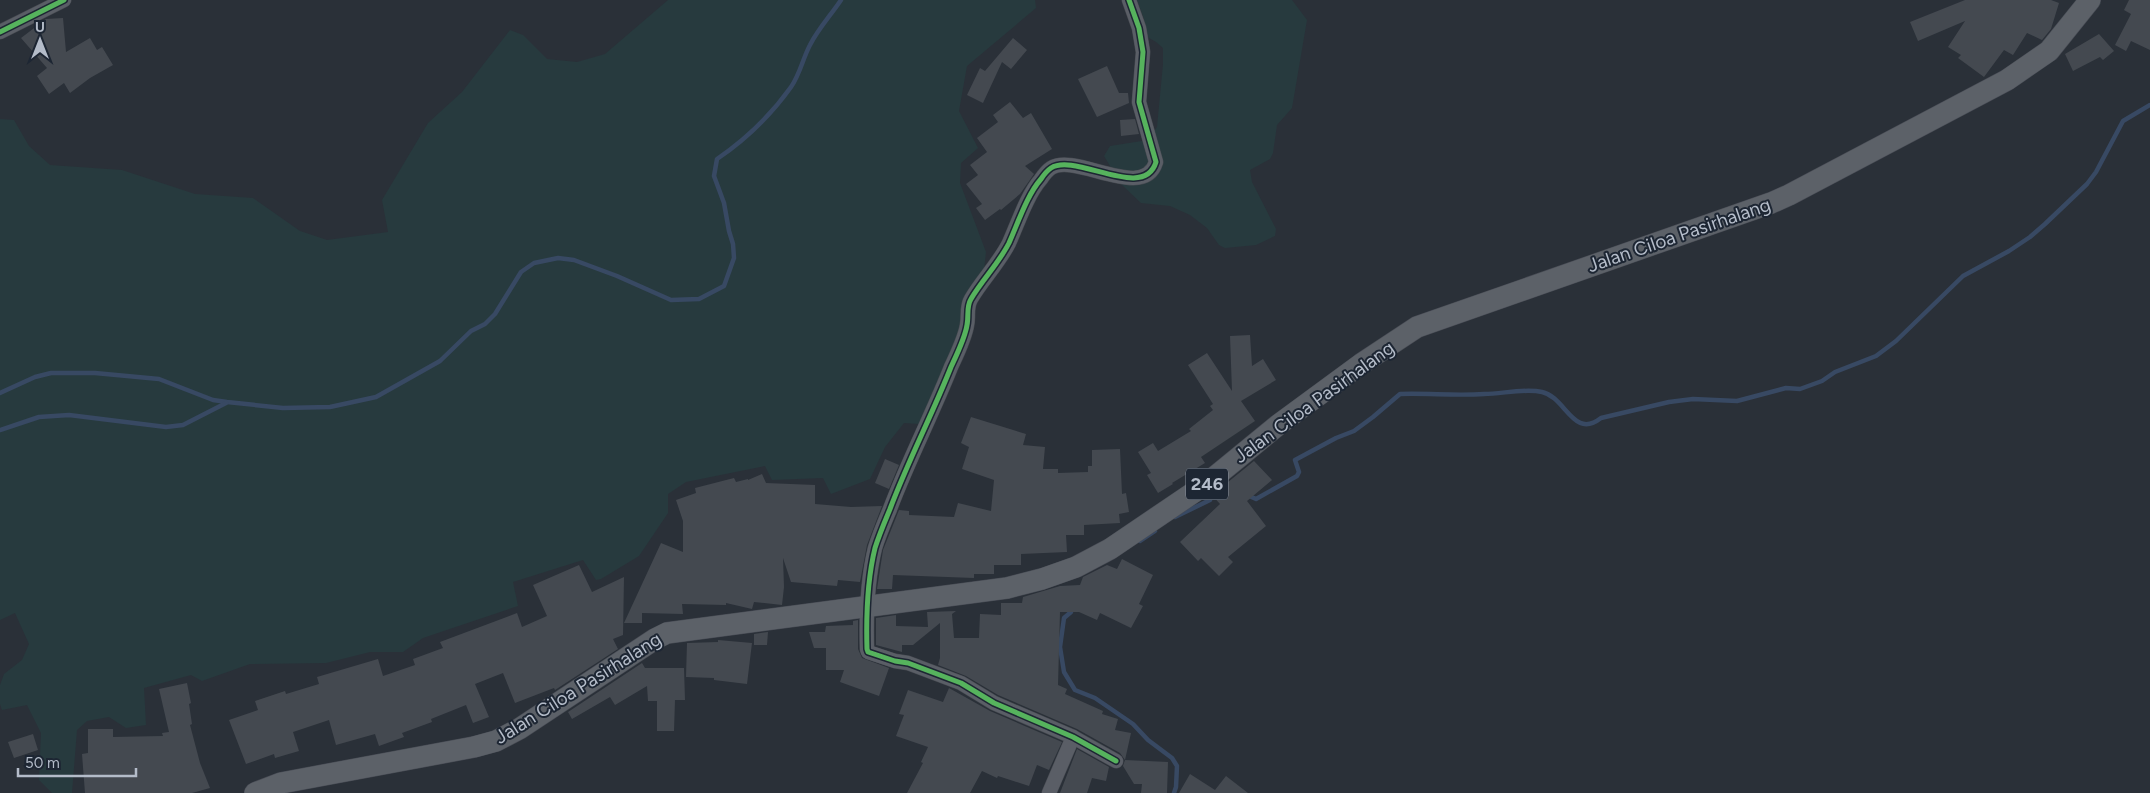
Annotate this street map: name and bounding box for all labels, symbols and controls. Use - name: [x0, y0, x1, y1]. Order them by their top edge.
- north arrow: [15, 15, 65, 65]
- text: U: [35, 19, 45, 36]
- street label: Jalan Ciloa Pasirhalang: [1584, 193, 1774, 277]
- street label: Jalan Ciloa Pasirhalang: [1229, 336, 1399, 468]
- road number: 246: [1186, 468, 1228, 499]
- street label: Jalan Ciloa Pasirhalang: [490, 627, 666, 749]
- scale bar: [18, 746, 135, 778]
- text: 50 m: [25, 754, 60, 772]

